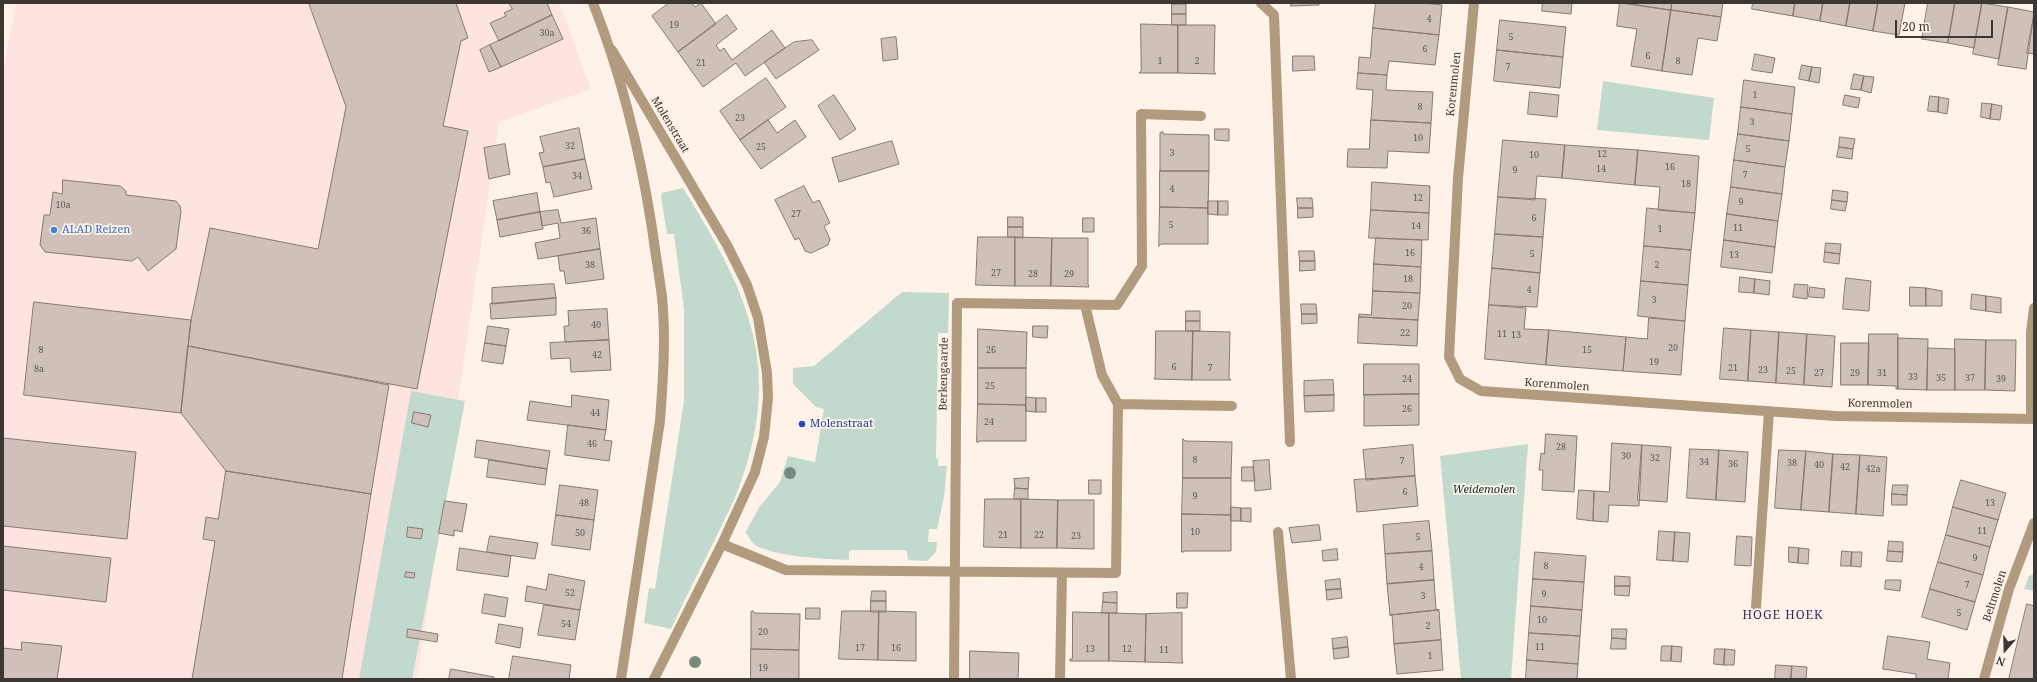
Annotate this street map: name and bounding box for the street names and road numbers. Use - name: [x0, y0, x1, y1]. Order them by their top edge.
- street label: Korenmolen: [1444, 51, 1464, 117]
- street label: Molenstraat: [648, 95, 692, 155]
- street label: Berkengaarde: [937, 337, 951, 411]
- street label: Korenmolen: [1524, 376, 1590, 394]
- street label: Korenmolen: [1847, 397, 1913, 411]
- street label: Beltmolen: [1980, 569, 2010, 623]

